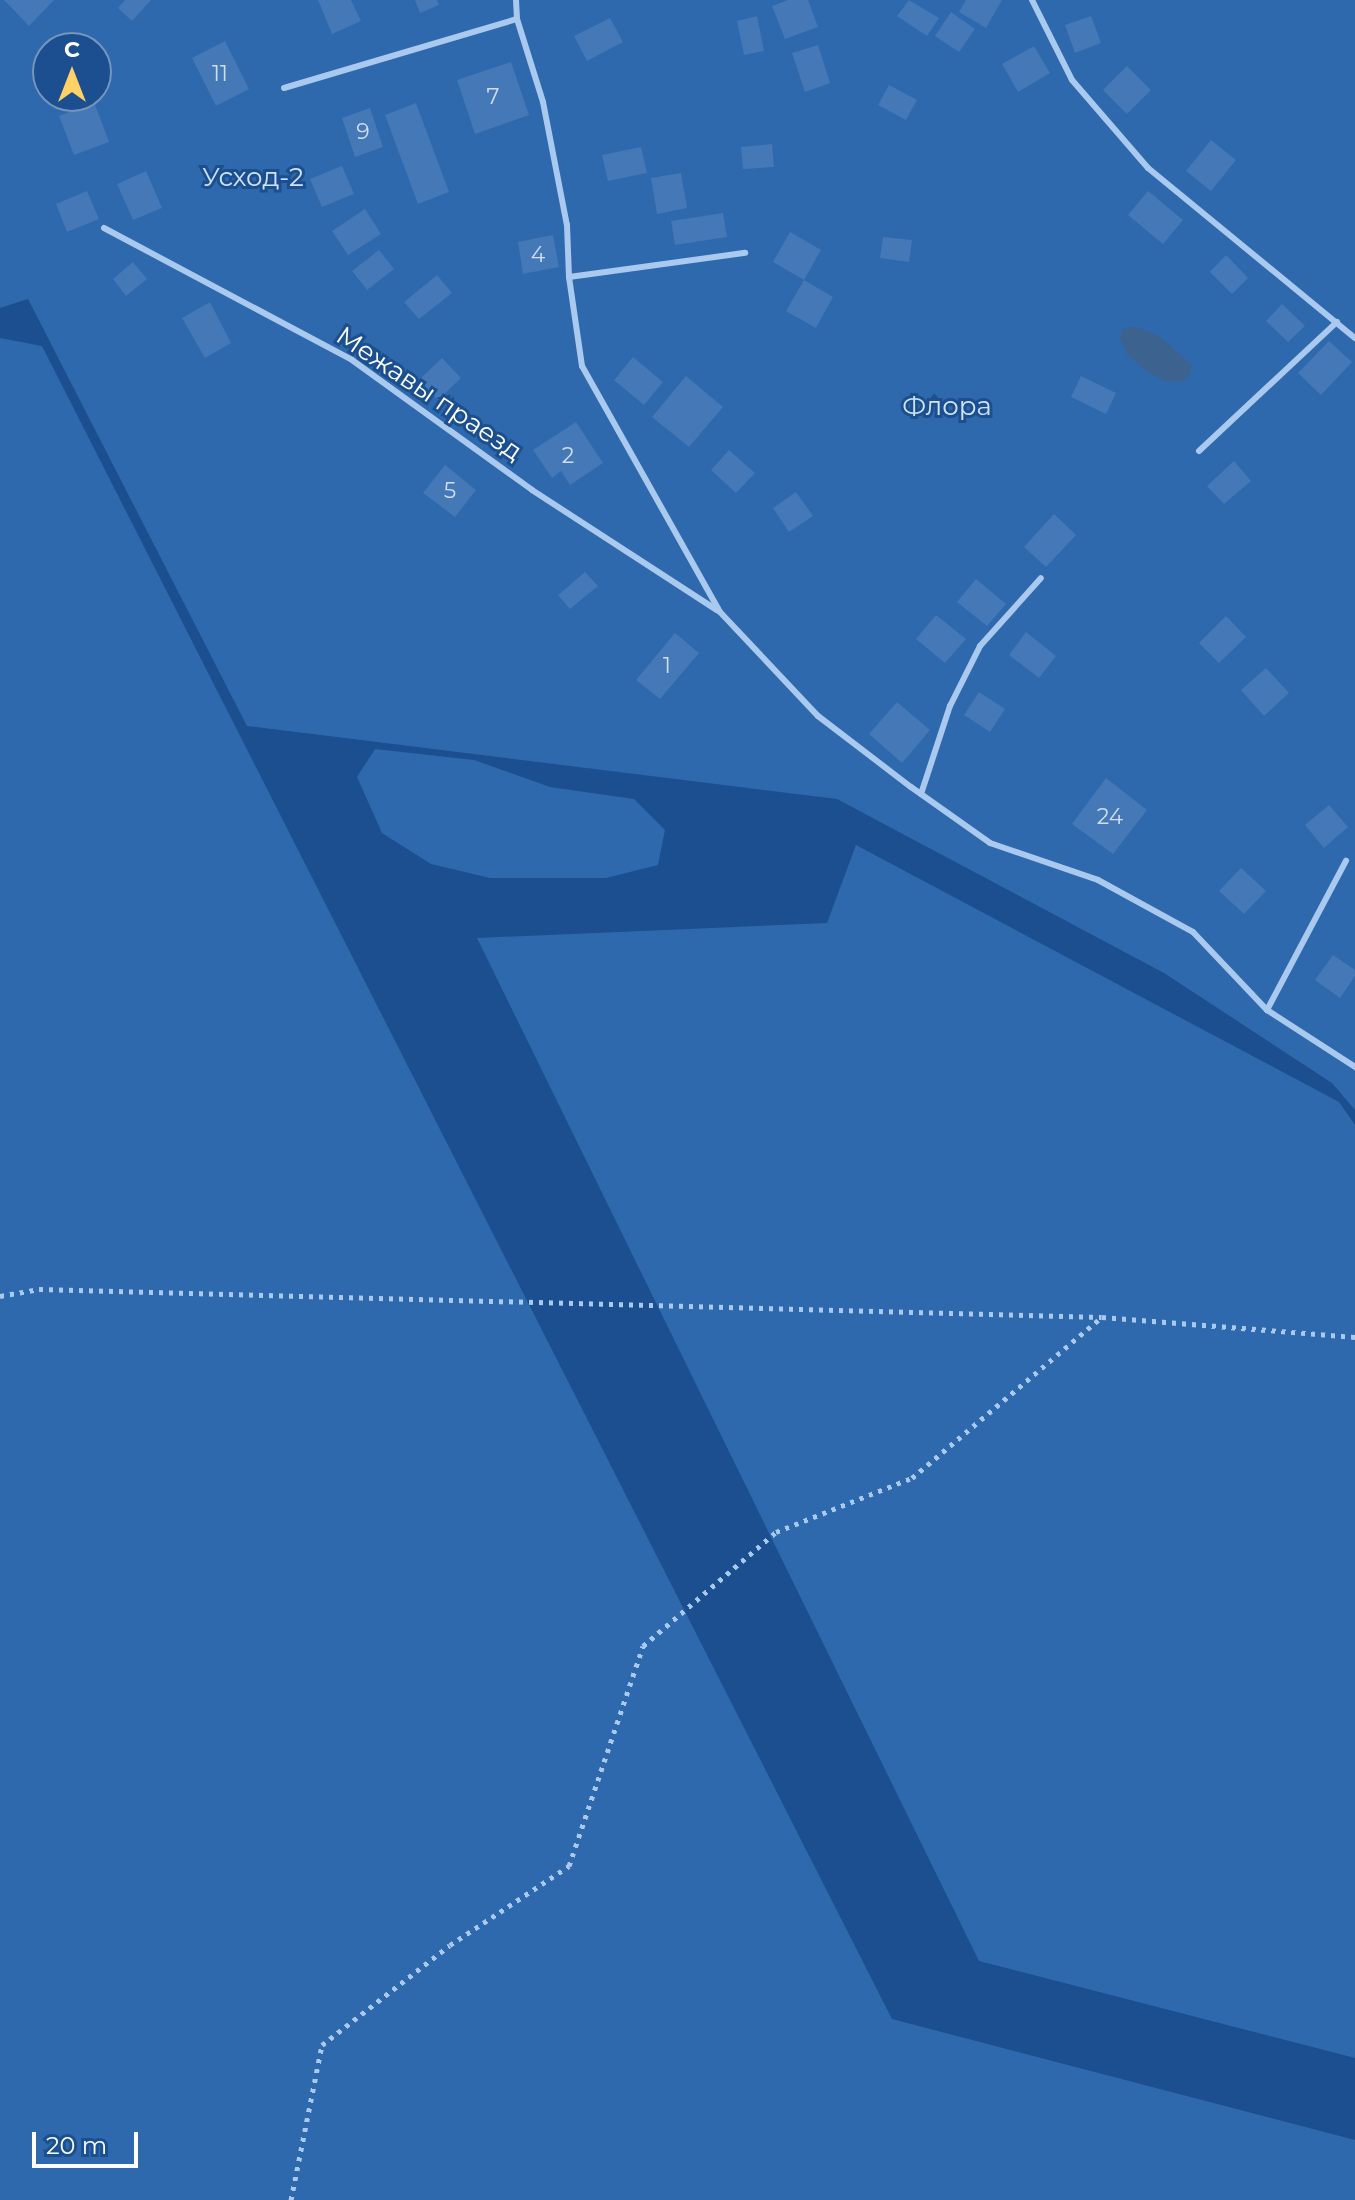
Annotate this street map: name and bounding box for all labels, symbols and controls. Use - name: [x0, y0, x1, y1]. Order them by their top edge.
- north arrow: [32, 32, 112, 112]
- text: С: [64, 36, 80, 63]
- house number: 11: [212, 61, 228, 87]
- house number: 7: [487, 84, 499, 110]
- house number: 9: [356, 119, 370, 145]
- park label: Усход-2: [202, 162, 304, 194]
- house number: 4: [531, 242, 545, 268]
- street label: Межавы праезд: [330, 320, 528, 468]
- park label: Флора: [902, 391, 992, 423]
- house number: 2: [562, 443, 574, 469]
- house number: 5: [444, 478, 456, 504]
- house number: 1: [663, 653, 671, 679]
- house number: 24: [1097, 804, 1123, 830]
- scale bar: [36, 2116, 142, 2166]
- text: 20 m: [46, 2131, 107, 2160]

